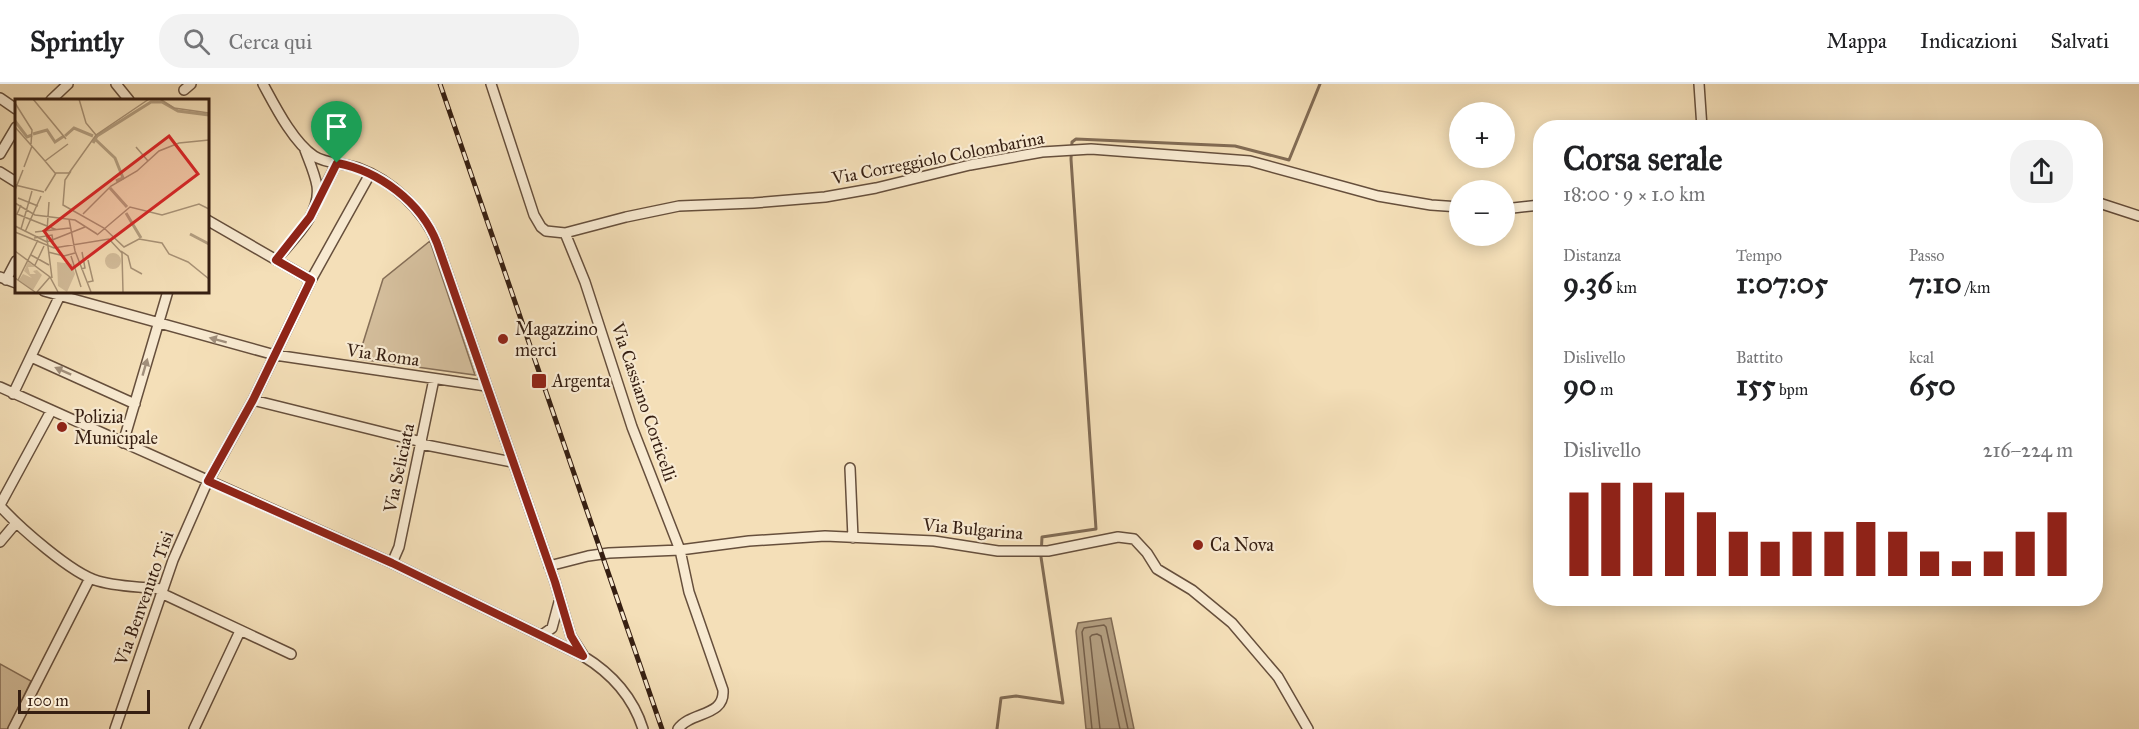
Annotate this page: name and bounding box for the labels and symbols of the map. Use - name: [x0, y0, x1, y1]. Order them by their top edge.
- inset map: [15, 99, 208, 292]
- pin: [311, 101, 362, 163]
- street label: Via Correggiolo Colombarina: [829, 127, 1047, 191]
- place label: Magazzino merci: [515, 318, 598, 361]
- street label: Via Cassiano Corticelli: [606, 319, 682, 484]
- marker: Magazzino merci: [496, 332, 510, 346]
- one-way arrow: [209, 335, 227, 345]
- street label: Via Roma: [344, 339, 421, 371]
- one-way arrow: [141, 358, 150, 376]
- one-way arrow: [55, 367, 72, 376]
- place label: Argenta: [551, 370, 611, 393]
- marker: Argenta: [530, 372, 548, 390]
- place label: Polizia Municipale: [74, 406, 158, 449]
- marker: Polizia Municipale: [55, 420, 69, 434]
- street label: Via Seliciata: [379, 421, 419, 516]
- street label: Via Bulgarina: [921, 514, 1024, 545]
- street label: Via Benvenuto Tisi: [109, 528, 178, 669]
- place label: Ca Nova: [1210, 534, 1274, 556]
- marker: Ca Nova: [1191, 538, 1205, 552]
- scale bar: [18, 687, 150, 714]

